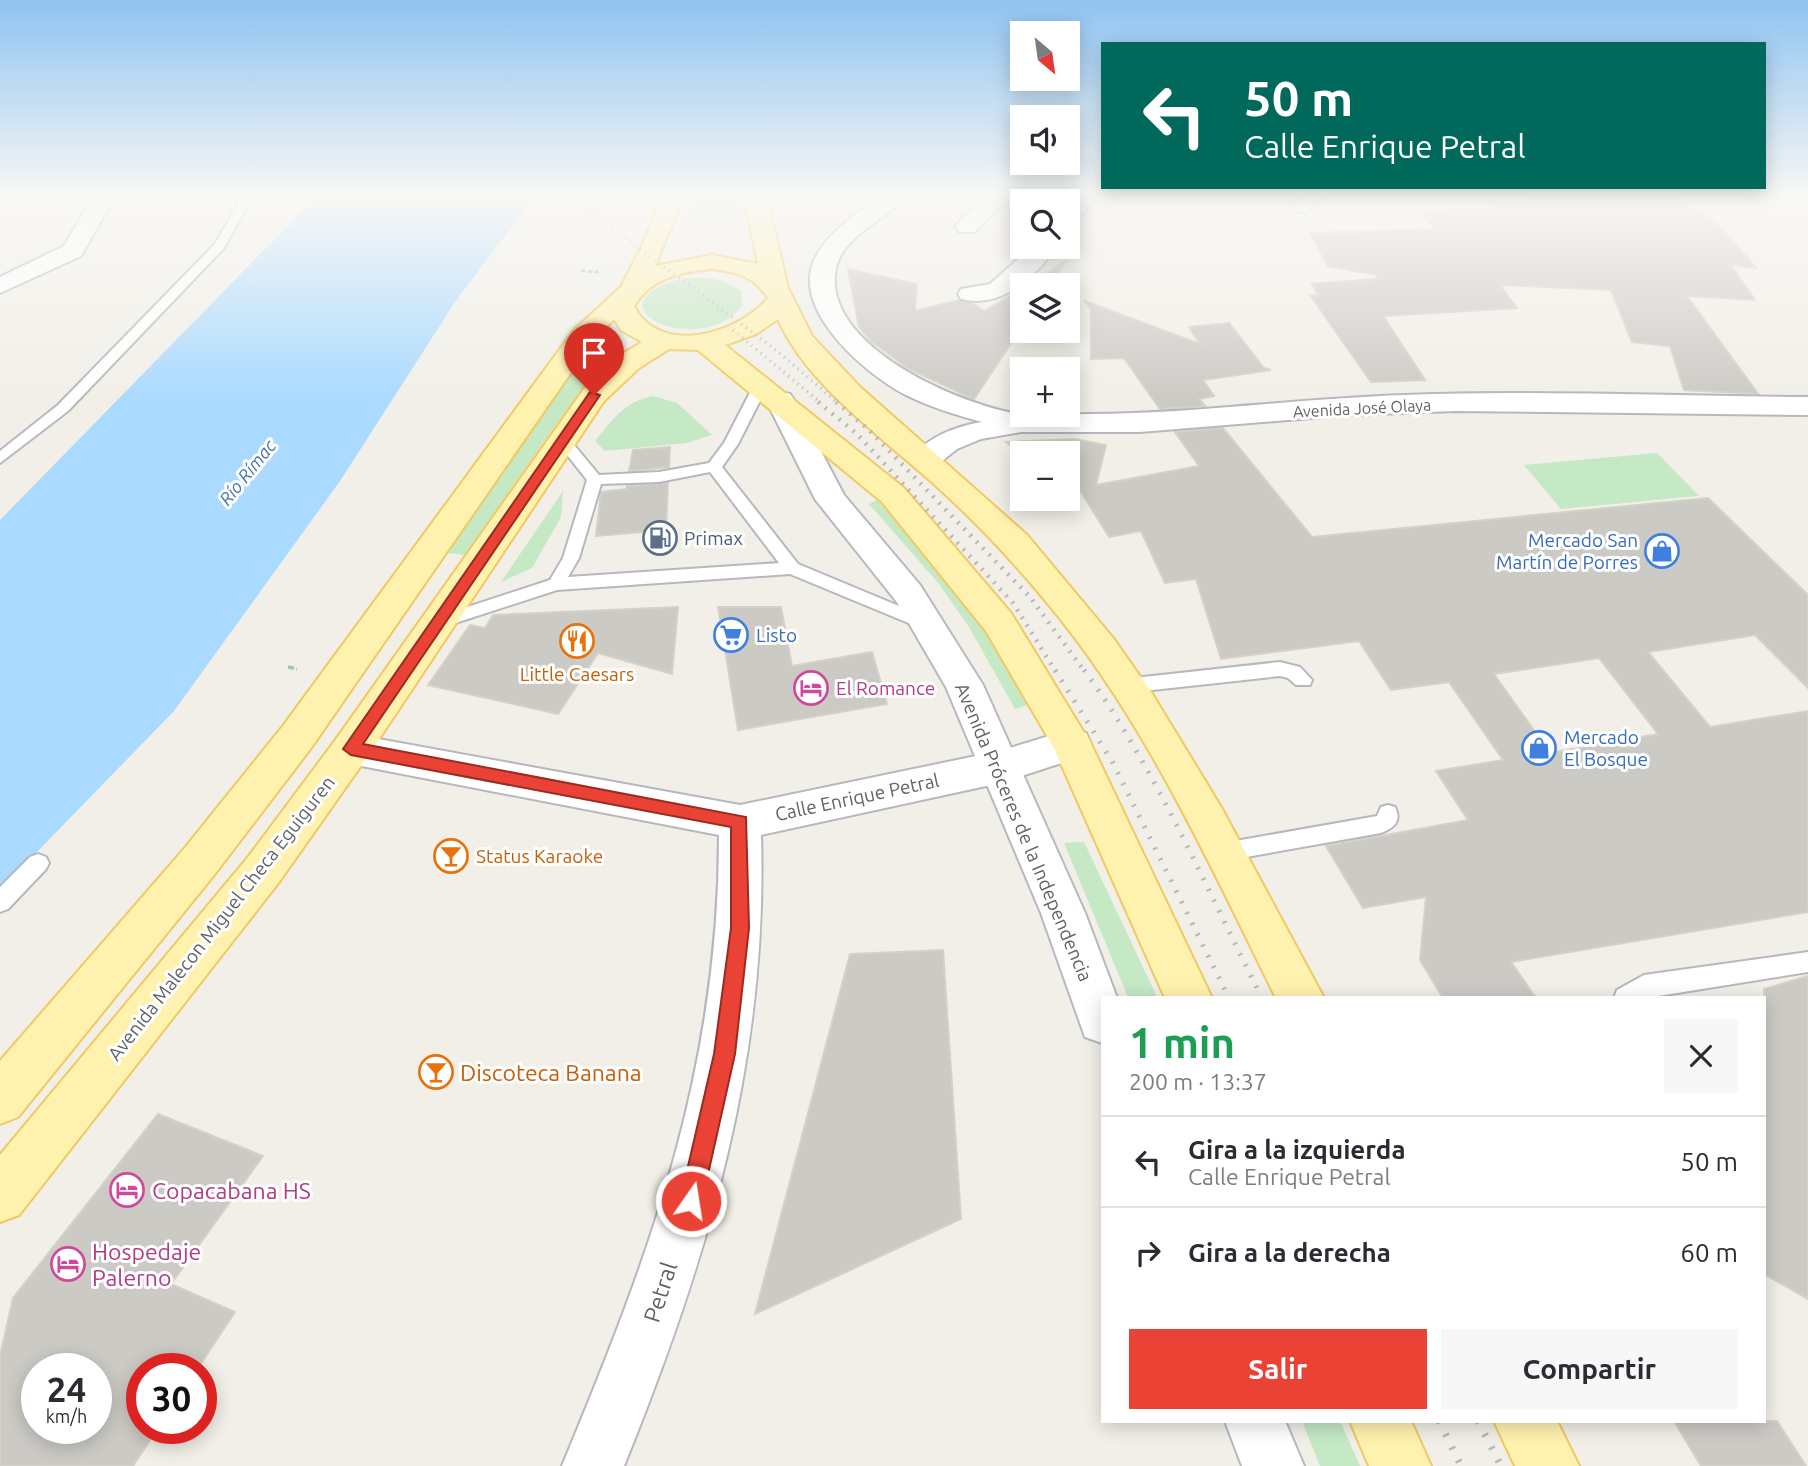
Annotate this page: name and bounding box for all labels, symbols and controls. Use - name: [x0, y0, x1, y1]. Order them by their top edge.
- north arrow: [1010, 21, 1080, 91]
- map controls: [1010, 21, 1080, 511]
- icon: left: [1129, 70, 1220, 161]
- text: 50 m: [1244, 70, 1353, 125]
- button: sound: [1010, 105, 1080, 175]
- text: Calle Enrique Petral: [1244, 128, 1526, 164]
- button: search: [1010, 189, 1080, 259]
- button: layers: [1010, 273, 1080, 343]
- pin: [564, 323, 624, 395]
- icon: arrive: [575, 334, 613, 372]
- button: +: [1010, 357, 1080, 427]
- street label: Avenida José Olaya: [1292, 395, 1432, 421]
- water label: Río Rímac: [215, 435, 280, 509]
- button: −: [1010, 441, 1080, 511]
- fuel station icon: Primax: [641, 519, 679, 557]
- place label: Primax: [684, 527, 743, 549]
- place label: Mercado San Martín de Porres: [1496, 529, 1638, 573]
- shop icon: Mercado San Martín de Porres: [1643, 532, 1681, 570]
- supermarket icon: Listo: [712, 616, 750, 654]
- restaurant icon: Little Caesars: [558, 622, 596, 660]
- place label: Listo: [756, 624, 797, 646]
- place label: Little Caesars: [520, 663, 634, 685]
- hotel icon: El Romance: [792, 669, 830, 707]
- place label: El Romance: [836, 677, 935, 699]
- street label: Avenida Próceres de la Independencia: [951, 679, 1097, 985]
- place label: Mercado El Bosque: [1564, 726, 1648, 770]
- shop icon: Mercado El Bosque: [1520, 729, 1558, 767]
- street label: Calle Enrique Petral: [773, 769, 941, 825]
- street label: Avenida Malecon Miguel Checa Eguiguren: [103, 771, 339, 1065]
- bar icon: Status Karaoke: [432, 837, 470, 875]
- place label: Status Karaoke: [476, 845, 603, 867]
- text: 1 min: [1129, 1019, 1235, 1066]
- button: close: [1664, 1019, 1738, 1093]
- bar icon: Discoteca Banana: [417, 1053, 455, 1091]
- place label: Discoteca Banana: [460, 1060, 642, 1085]
- text: 200 m · 13:37: [1129, 1069, 1267, 1094]
- text: Gira a la izquierda: [1188, 1135, 1406, 1164]
- icon: left: [1129, 1143, 1167, 1181]
- text: 50 m: [1680, 1147, 1738, 1176]
- position arrow: [654, 1164, 728, 1238]
- text: Calle Enrique Petral: [1188, 1164, 1390, 1189]
- hotel icon: Copacabana HS: [108, 1171, 146, 1209]
- place label: Copacabana HS: [152, 1178, 311, 1203]
- icon: right: [1129, 1234, 1167, 1272]
- text: Gira a la derecha: [1188, 1238, 1391, 1267]
- text: 60 m: [1680, 1238, 1738, 1267]
- place label: Hospedaje Palerno: [92, 1239, 201, 1290]
- hotel icon: Hospedaje Palerno: [49, 1245, 87, 1283]
- street label: Petral: [639, 1259, 681, 1325]
- button: Salir: [1129, 1329, 1427, 1409]
- button: Compartir: [1441, 1329, 1738, 1409]
- speed limit sign: 30: [126, 1353, 217, 1444]
- text: 24: [47, 1369, 86, 1409]
- text: km/h: [46, 1406, 87, 1426]

